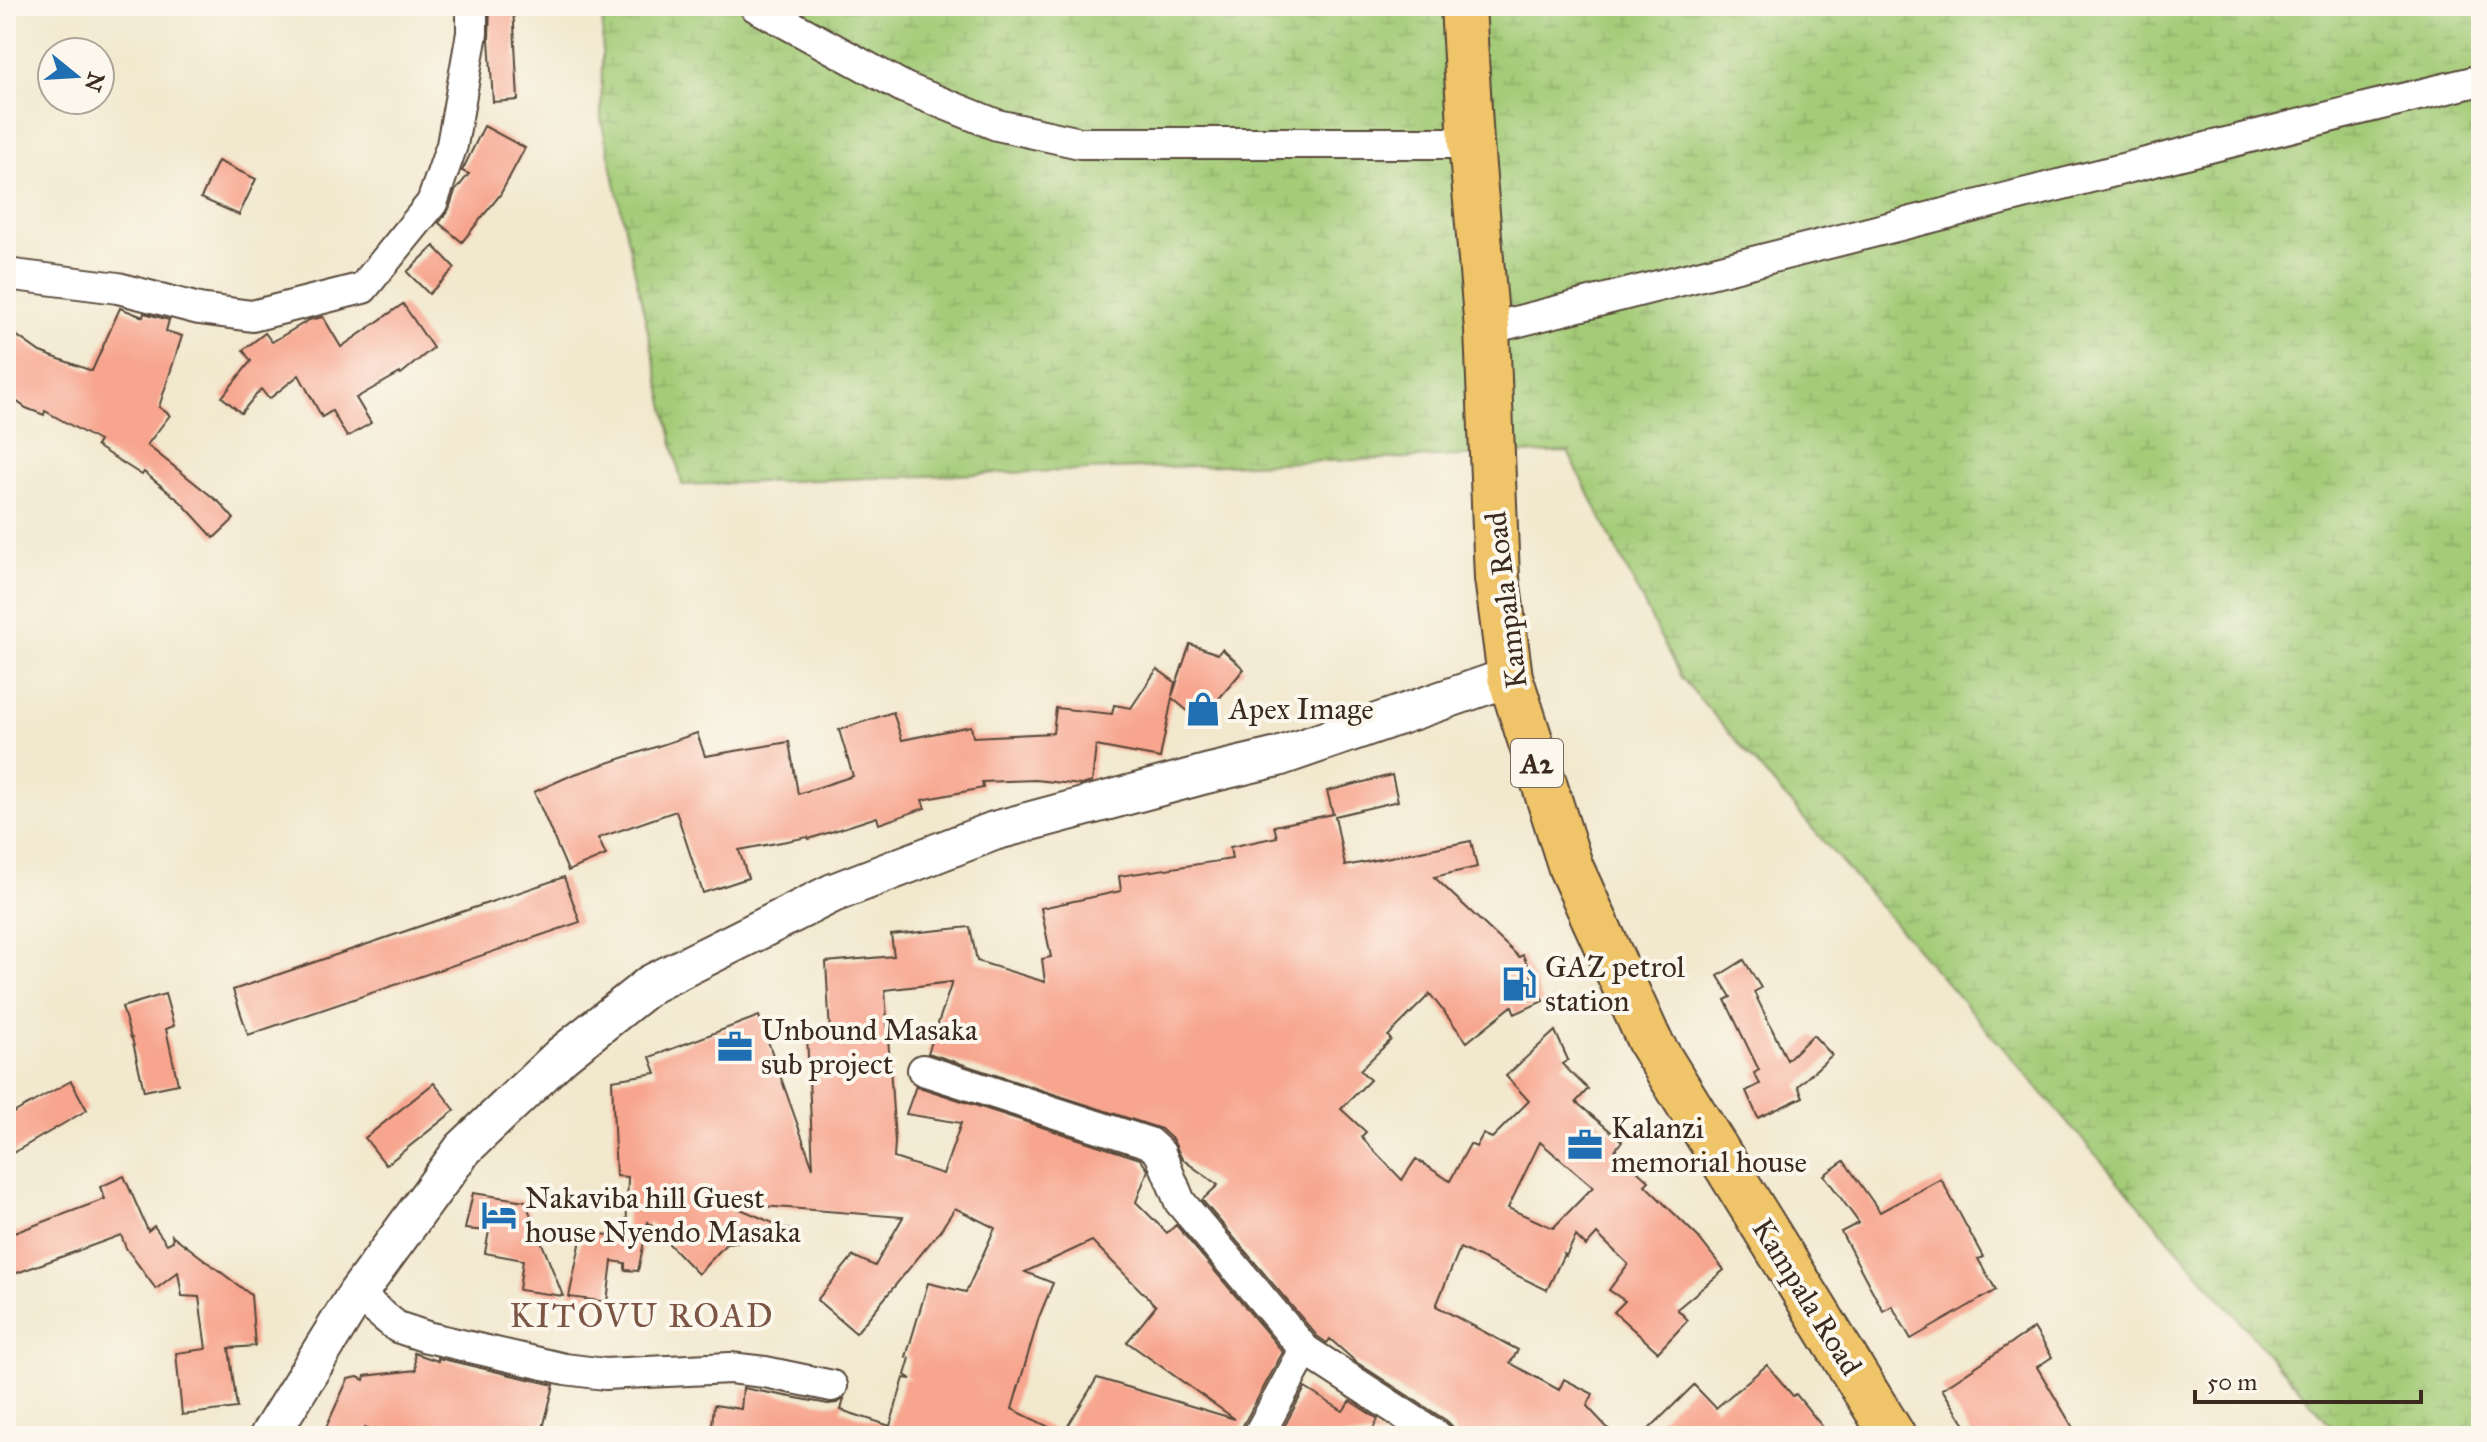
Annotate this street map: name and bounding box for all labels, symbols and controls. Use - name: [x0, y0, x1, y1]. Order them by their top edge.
- north arrow: [36, 36, 116, 116]
- text: N: [79, 69, 110, 95]
- street label: Kampala Road: [1477, 509, 1535, 691]
- shop icon: Apex Image: [1184, 690, 1222, 728]
- place label: Apex Image: [1227, 691, 1374, 727]
- road number: A2: [1511, 739, 1563, 787]
- place label: GAZ petrol station: [1545, 949, 1686, 1019]
- fuel station icon: GAZ petrol station: [1500, 965, 1538, 1003]
- place label: Unbound Masaka sub project: [761, 1012, 978, 1082]
- office icon: Unbound Masaka sub project: [716, 1028, 754, 1066]
- place label: Kalanzi memorial house: [1611, 1110, 1807, 1180]
- office icon: Kalanzi memorial house: [1566, 1126, 1604, 1164]
- place label: Nakaviba hill Guest house Nyendo Masaka: [525, 1180, 801, 1250]
- hotel icon: Nakaviba hill Guest house Nyendo Masaka: [480, 1196, 518, 1234]
- street label: Kampala Road: [1745, 1212, 1869, 1382]
- district label: KITOVU ROAD: [509, 1295, 775, 1336]
- scale bar: [2195, 1354, 2421, 1404]
- text: 50 m: [2207, 1367, 2257, 1397]

